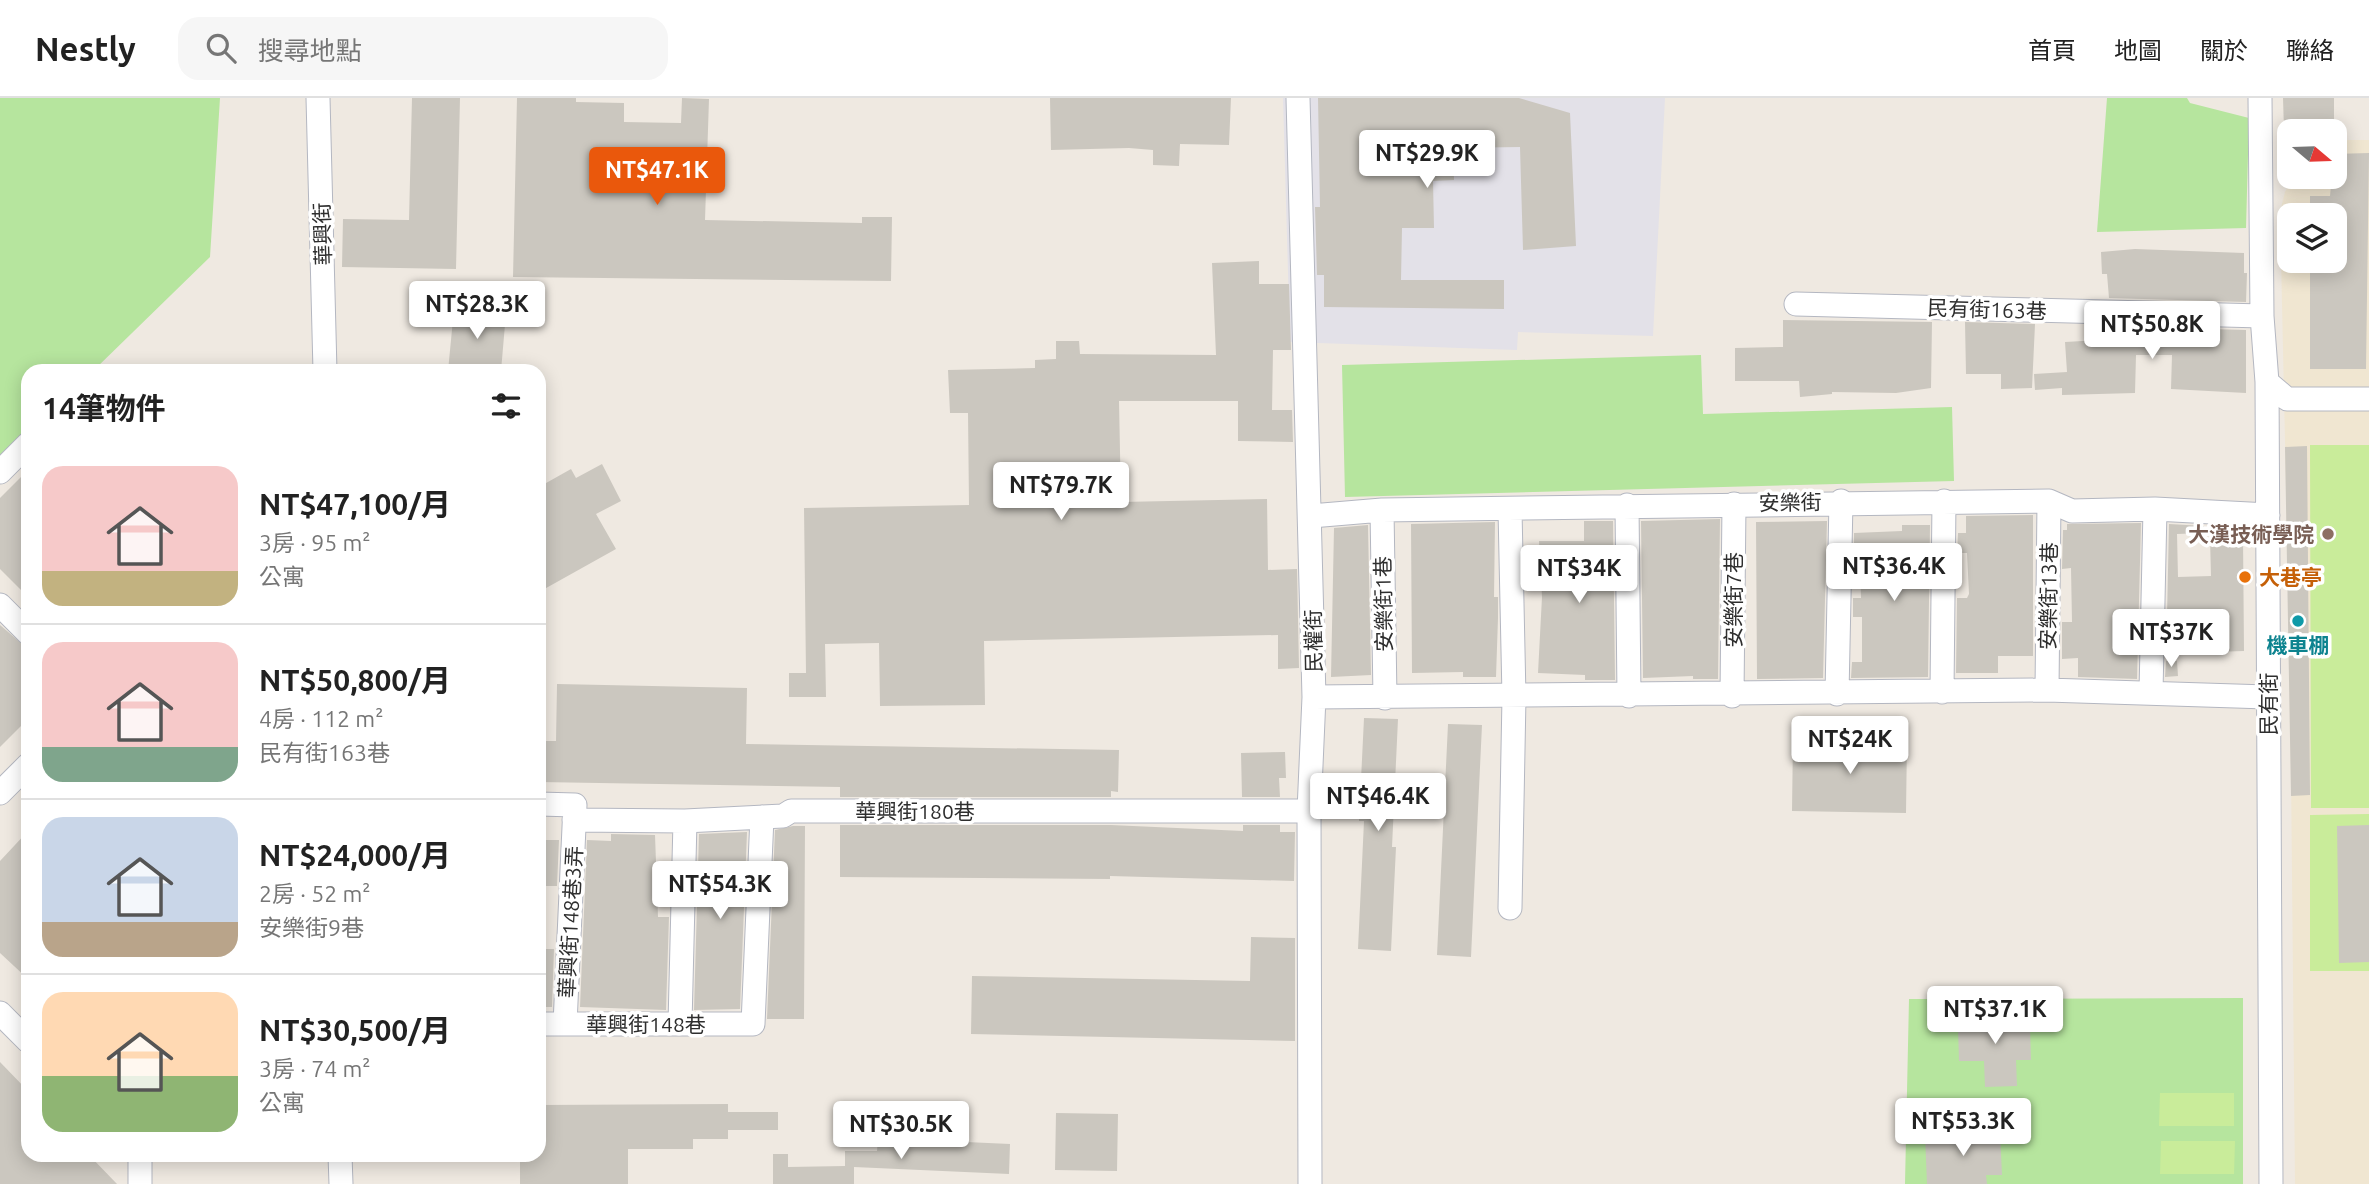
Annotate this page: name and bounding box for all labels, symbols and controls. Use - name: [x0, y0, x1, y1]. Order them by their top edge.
- search box: [178, 17, 668, 80]
- icon: search: [202, 29, 240, 67]
- text: Nestly: [35, 30, 136, 67]
- text: 搜尋地點: [258, 36, 362, 65]
- text: 首頁: [2028, 37, 2076, 64]
- text: 地圖: [2114, 37, 2162, 64]
- text: 關於: [2200, 37, 2248, 64]
- text: 聯絡: [2286, 37, 2334, 64]
- north arrow: [2277, 119, 2347, 189]
- map controls: [2277, 119, 2347, 273]
- pin: NT$29.9K: [1355, 130, 1499, 190]
- text: NT$29.9K: [1375, 140, 1479, 165]
- pin: NT$47.1K: [585, 148, 729, 207]
- text: NT$47.1K: [605, 157, 709, 182]
- street label: 華興街: [309, 202, 335, 266]
- button: layers: [2277, 203, 2347, 273]
- pin: NT$28.3K: [405, 282, 549, 341]
- text: NT$28.3K: [425, 291, 529, 316]
- street label: 民有街163巷: [1927, 295, 2047, 323]
- pin: NT$50.8K: [2080, 302, 2224, 361]
- text: NT$50.8K: [2100, 311, 2204, 336]
- icon: filters: [487, 387, 525, 425]
- text: 14筆物件: [42, 391, 166, 425]
- pin: NT$79.7K: [989, 462, 1133, 522]
- text: NT$79.7K: [1009, 472, 1113, 497]
- text: NT$47,100/月: [259, 487, 451, 521]
- street label: 安樂街: [1758, 489, 1822, 515]
- icon: home: [98, 494, 182, 578]
- place label: 大漢技術學院: [2188, 522, 2314, 546]
- marker: 大漢技術學院: [2320, 526, 2336, 542]
- text: 3房 · 95 m²: [259, 530, 370, 555]
- street label: 安樂街13巷: [2035, 542, 2061, 650]
- pin: NT$36.4K: [1822, 544, 1966, 603]
- pin: NT$34K: [1522, 546, 1636, 605]
- street label: 安樂街7巷: [1721, 552, 1745, 648]
- text: NT$36.4K: [1842, 553, 1946, 578]
- text: NT$34K: [1536, 555, 1622, 580]
- street label: 安樂街1巷: [1370, 556, 1396, 652]
- text: 公寓: [259, 564, 305, 589]
- place label: 大巷亭: [2259, 565, 2322, 589]
- marker: 大巷亭: [2237, 569, 2253, 585]
- street label: 民權街: [1300, 609, 1326, 673]
- pin: NT$37K: [2114, 610, 2228, 669]
- marker: 機車棚: [2290, 613, 2306, 629]
- text: NT$37K: [2128, 619, 2214, 644]
- place label: 機車棚: [2267, 633, 2330, 657]
- text: NT$50,800/月: [259, 663, 451, 697]
- icon: home: [98, 670, 182, 754]
- street label: 民有街: [2256, 673, 2280, 736]
- text: 4房 · 112 m²: [259, 706, 383, 731]
- pin: NT$24K: [1793, 716, 1907, 776]
- text: NT$24K: [1807, 726, 1893, 751]
- text: 民有街163巷: [259, 740, 390, 765]
- pin: NT$46.4K: [1306, 774, 1450, 833]
- text: NT$46.4K: [1326, 783, 1430, 808]
- street label: 華興街180巷: [855, 799, 975, 823]
- text: NT$24,000/月: [259, 838, 451, 872]
- icon: home: [98, 845, 182, 929]
- street label: 華興街148巷3弄: [554, 845, 586, 999]
- pin: NT$54.3K: [648, 862, 792, 921]
- text: NT$54.3K: [668, 871, 772, 896]
- text: 2房 · 52 m²: [259, 881, 370, 906]
- text: 安樂街9巷: [259, 915, 364, 940]
- pin: NT$37.1K: [1923, 986, 2067, 1046]
- text: NT$37.1K: [1943, 996, 2047, 1021]
- street label: 華興街148巷: [586, 1012, 706, 1036]
- text: NT$30,500/月: [259, 1013, 451, 1047]
- icon: home: [98, 1020, 182, 1104]
- text: 3房 · 74 m²: [259, 1056, 370, 1081]
- text: 公寓: [259, 1090, 305, 1115]
- pin: NT$53.3K: [1891, 1098, 2035, 1158]
- pin: NT$30.5K: [829, 1102, 973, 1161]
- text: NT$53.3K: [1911, 1108, 2015, 1133]
- text: NT$30.5K: [849, 1111, 953, 1136]

